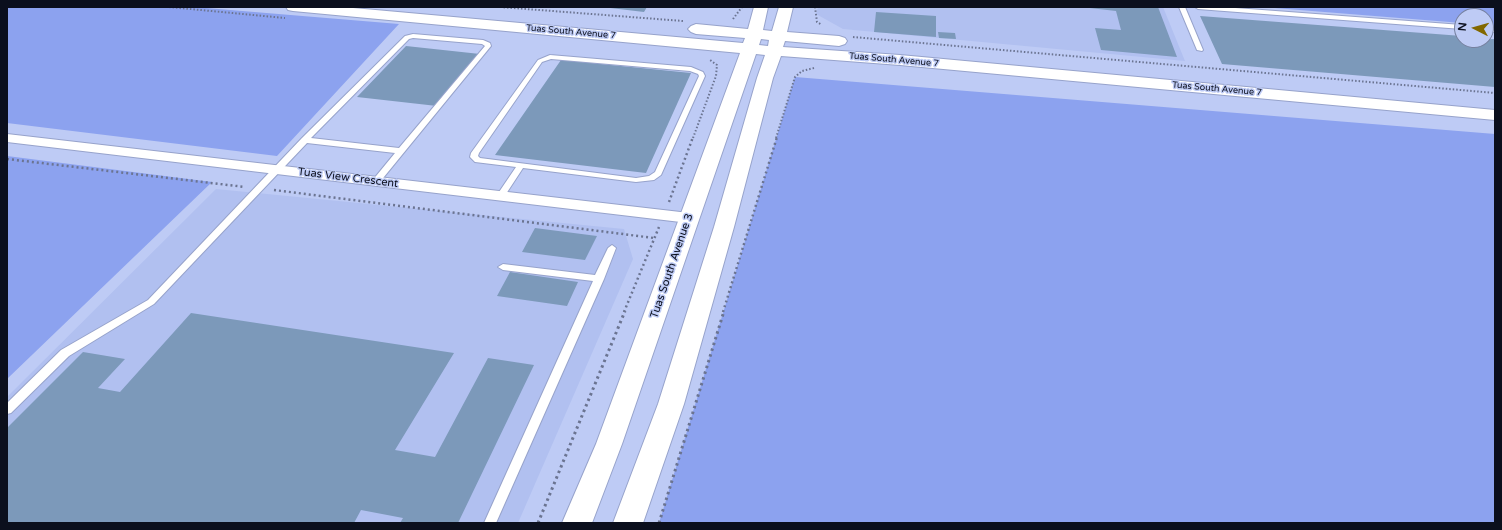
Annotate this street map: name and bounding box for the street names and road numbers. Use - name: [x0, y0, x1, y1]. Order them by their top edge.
- street label: Tuas South Avenue 7: [526, 23, 616, 41]
- street label: Tuas South Avenue 7: [849, 51, 939, 69]
- street label: Tuas South Avenue 7: [1172, 80, 1262, 98]
- street label: Tuas View Crescent: [297, 165, 399, 191]
- street label: Tuas South Avenue 3: [648, 212, 696, 320]

